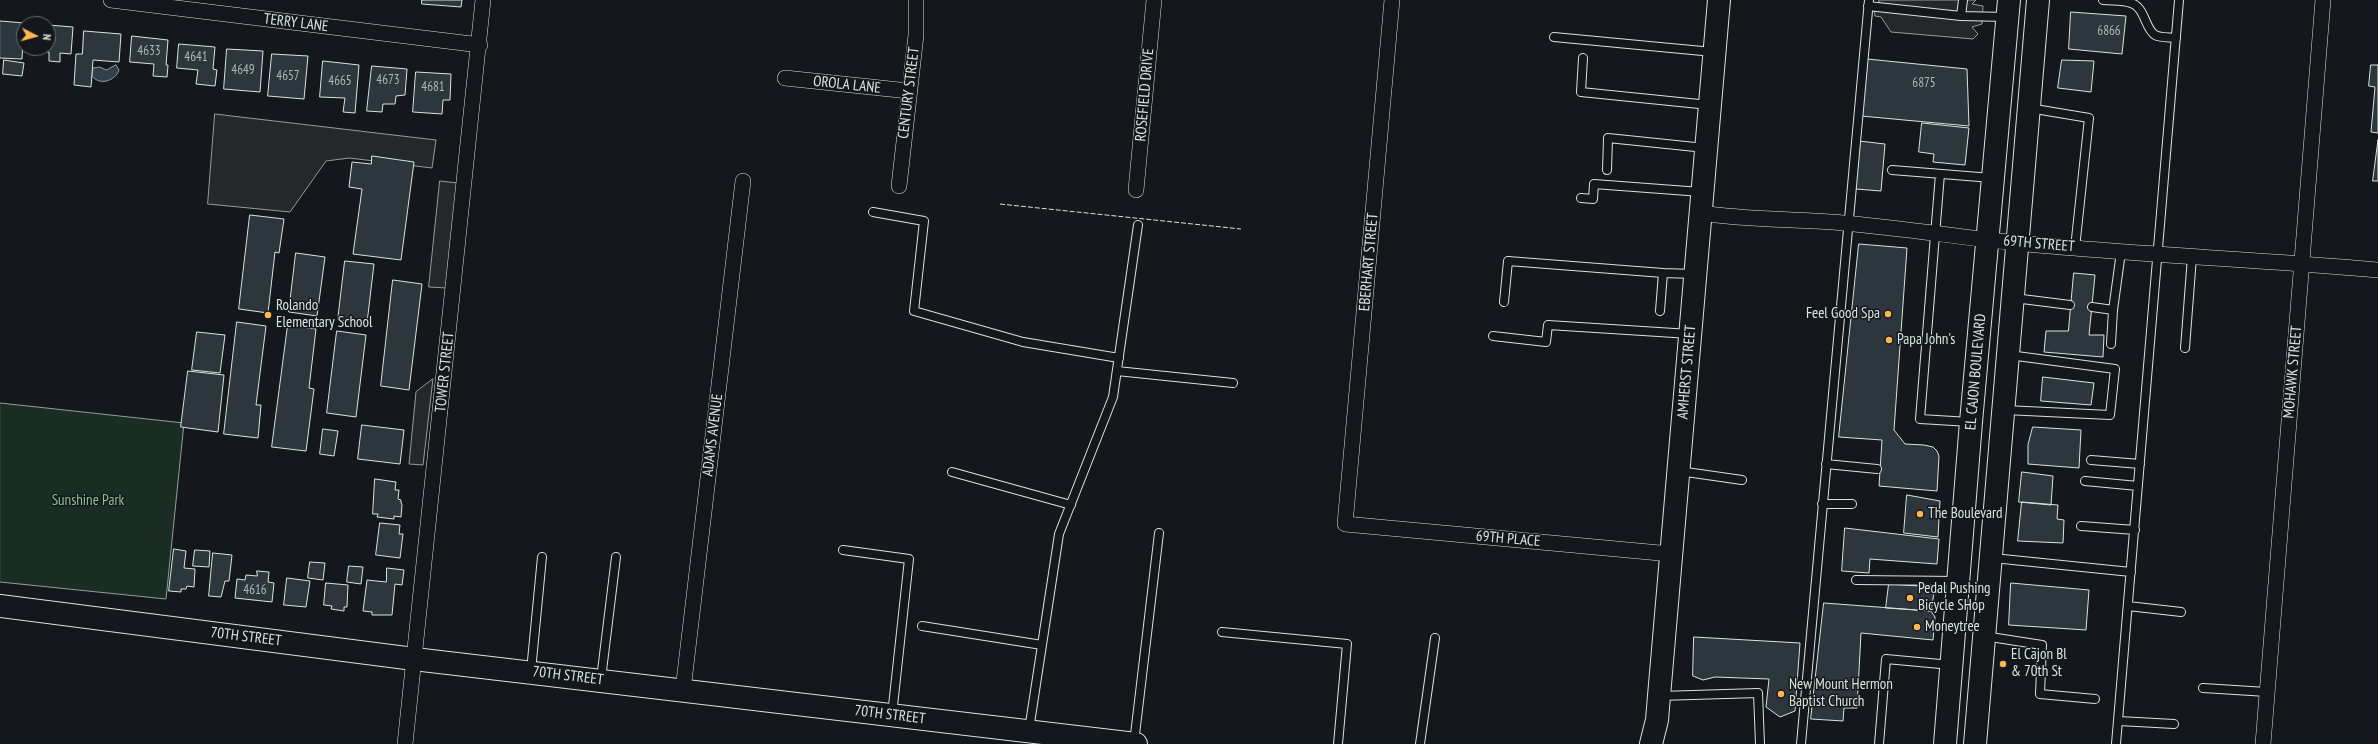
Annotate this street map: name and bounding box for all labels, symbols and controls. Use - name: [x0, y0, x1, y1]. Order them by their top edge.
- street label: TERRY LANE: [263, 10, 329, 36]
- north arrow: [16, 16, 56, 56]
- house number: 6866: [2097, 23, 2121, 39]
- text: N: [40, 33, 54, 41]
- house number: 4633: [137, 43, 161, 59]
- street label: CENTURY STREET: [894, 46, 924, 140]
- street label: ROSEFIELD DRIVE: [1132, 48, 1158, 142]
- house number: 4641: [184, 49, 208, 65]
- house number: 4649: [231, 62, 255, 78]
- house number: 4657: [276, 68, 300, 84]
- house number: 4673: [376, 72, 400, 88]
- house number: 4665: [328, 73, 352, 89]
- street label: OROLA LANE: [812, 73, 882, 97]
- house number: 6875: [1912, 75, 1936, 91]
- house number: 4681: [421, 79, 445, 95]
- street label: EBERHART STREET: [1356, 212, 1382, 312]
- street label: 69TH STREET: [2003, 232, 2075, 256]
- place label: Rolando Elementary School: [276, 297, 373, 332]
- place label: Feel Good Spa: [1806, 305, 1880, 323]
- marker: Feel Good Spa: [1883, 309, 1893, 319]
- marker: Rolando Elementary School: [263, 310, 273, 320]
- street label: EL CAJON BOULEVARD: [1962, 313, 1990, 431]
- street label: AMHERST STREET: [1674, 324, 1700, 420]
- street label: MOHAWK STREET: [2280, 325, 2306, 419]
- street label: TOWER STREET: [432, 331, 458, 413]
- place label: Papa John's: [1897, 331, 1955, 349]
- marker: Papa John's: [1884, 335, 1894, 345]
- street label: ADAMS AVENUE: [699, 393, 727, 477]
- park label: Sunshine Park: [52, 492, 124, 510]
- place label: The Boulevard: [1928, 505, 2003, 523]
- marker: The Boulevard: [1915, 509, 1925, 519]
- street label: 69TH PLACE: [1475, 527, 1541, 551]
- place label: Pedal Pushing Bicycle SHop: [1918, 580, 1991, 615]
- house number: 4616: [243, 582, 267, 598]
- marker: Pedal Pushing Bicycle SHop: [1905, 593, 1915, 603]
- place label: Moneytree: [1925, 618, 1980, 636]
- marker: Moneytree: [1912, 622, 1922, 632]
- street label: 70TH STREET: [210, 624, 282, 650]
- place label: El Cajon Bl & 70th St: [2011, 646, 2067, 681]
- marker: El Cajon Bl & 70th St: [1998, 659, 2008, 669]
- street label: 70TH STREET: [532, 663, 604, 689]
- place label: New Mount Hermon Baptist Church: [1789, 676, 1893, 711]
- marker: New Mount Hermon Baptist Church: [1776, 689, 1786, 699]
- street label: 70TH STREET: [854, 702, 926, 728]

